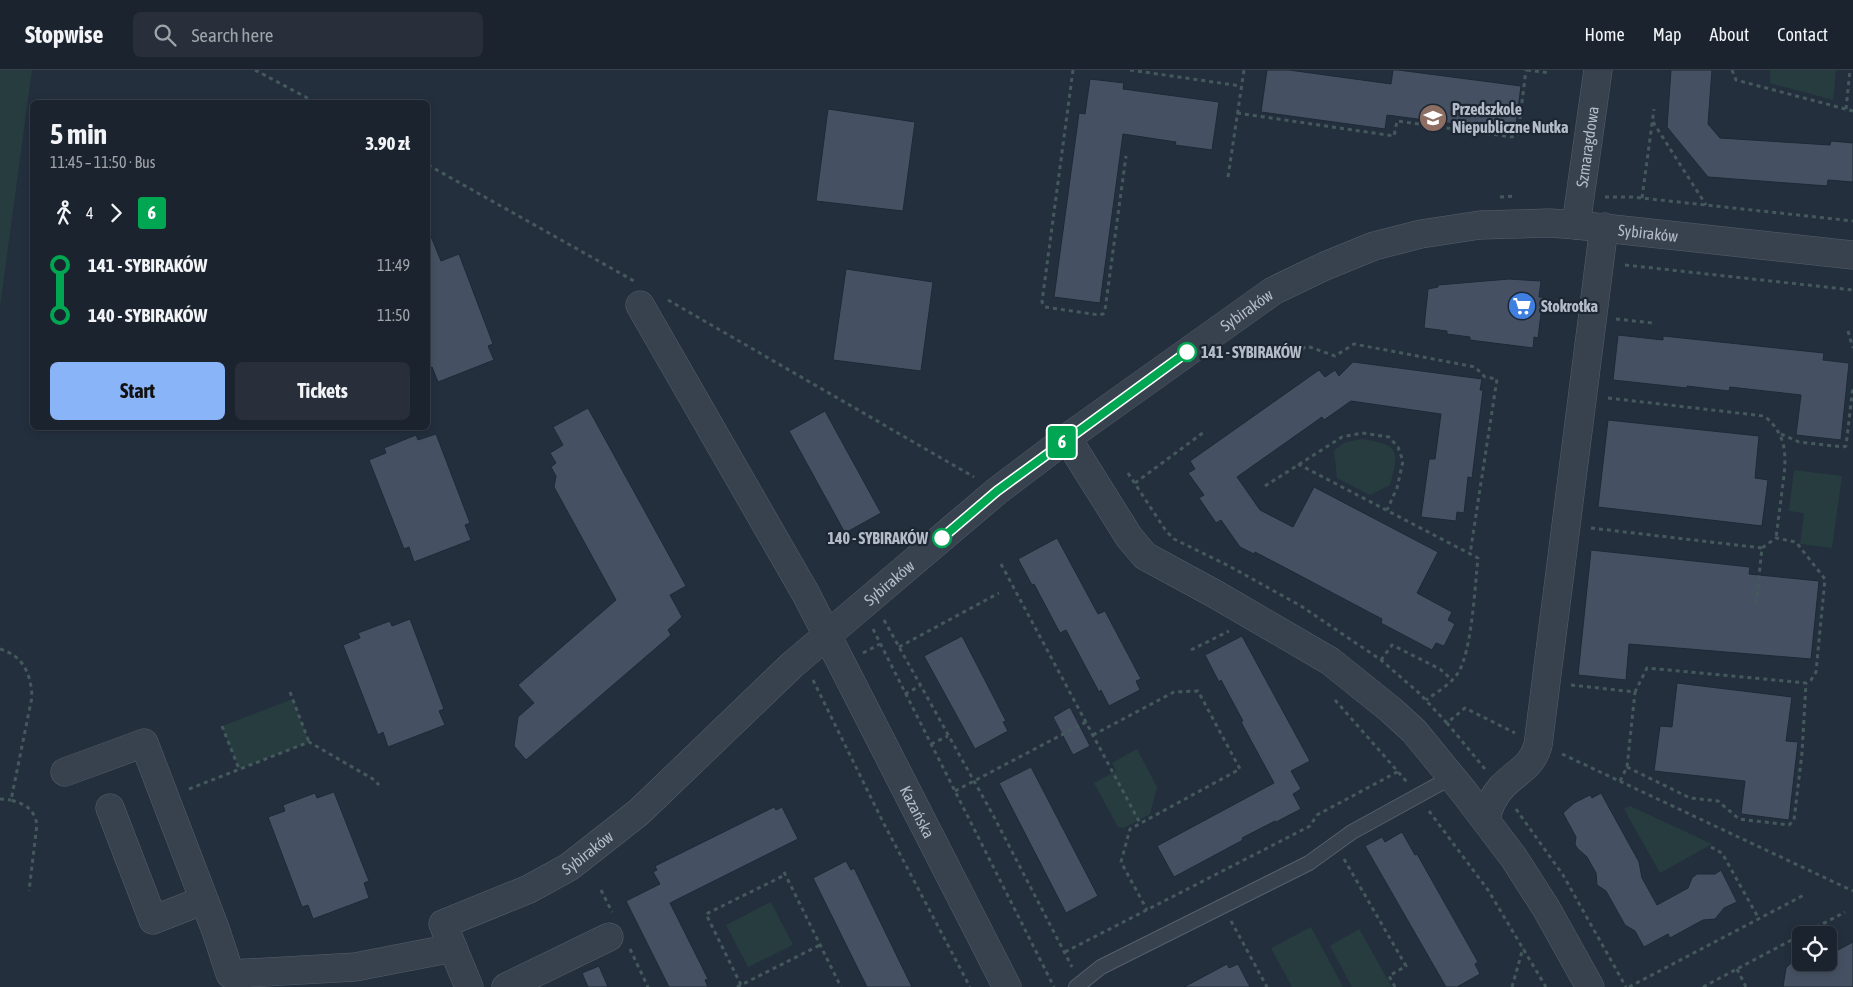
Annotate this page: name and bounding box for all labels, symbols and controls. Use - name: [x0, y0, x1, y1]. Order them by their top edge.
- search box: [133, 12, 483, 57]
- text: Stopwise: [25, 21, 103, 48]
- icon: search: [151, 21, 179, 49]
- text: Search here: [191, 24, 273, 46]
- text: Home: [1585, 24, 1625, 45]
- text: Map: [1653, 24, 1682, 45]
- text: About: [1710, 24, 1749, 45]
- text: Contact: [1777, 24, 1828, 45]
- place label: Przedszkole Niepubliczne Nutka: [1452, 100, 1568, 136]
- school or university icon: Przedszkole Niepubliczne Nutka: [1418, 103, 1448, 133]
- street label: Szmaragdowa: [1572, 105, 1602, 189]
- text: 5 min: [50, 118, 107, 150]
- text: 3.90 zł: [365, 132, 410, 154]
- text: 11:45 – 11:50 · Bus: [50, 153, 155, 171]
- icon: walk: [50, 199, 78, 227]
- icon: forward: [102, 199, 130, 227]
- text: 6: [148, 202, 156, 223]
- text: 4: [86, 204, 94, 222]
- street label: Sybiraków: [1617, 221, 1679, 245]
- text: 141 - SYBIRAKÓW: [88, 254, 207, 276]
- text: 11:49: [377, 256, 410, 274]
- street label: Sybiraków: [1217, 285, 1276, 335]
- supermarket icon: Stokrotka: [1507, 291, 1537, 321]
- place label: Stokrotka: [1541, 297, 1598, 315]
- text: 140 - SYBIRAKÓW: [88, 304, 207, 326]
- text: 11:50: [377, 306, 410, 324]
- marker: 141 - SYBIRAKÓW: [1177, 342, 1197, 362]
- place label: 141 - SYBIRAKÓW: [1201, 343, 1302, 361]
- button: Start: [50, 362, 225, 420]
- button: Tickets: [235, 362, 410, 420]
- line badge: 6: [1046, 426, 1078, 458]
- text: 6: [1058, 431, 1066, 452]
- marker: 140 - SYBIRAKÓW: [932, 528, 952, 548]
- place label: 140 - SYBIRAKÓW: [828, 529, 928, 547]
- street label: Sybiraków: [860, 556, 918, 609]
- street label: Kazańska: [897, 783, 938, 841]
- street label: Sybiraków: [559, 827, 617, 878]
- map controls: [1792, 926, 1837, 971]
- button: locate: [1792, 926, 1837, 971]

